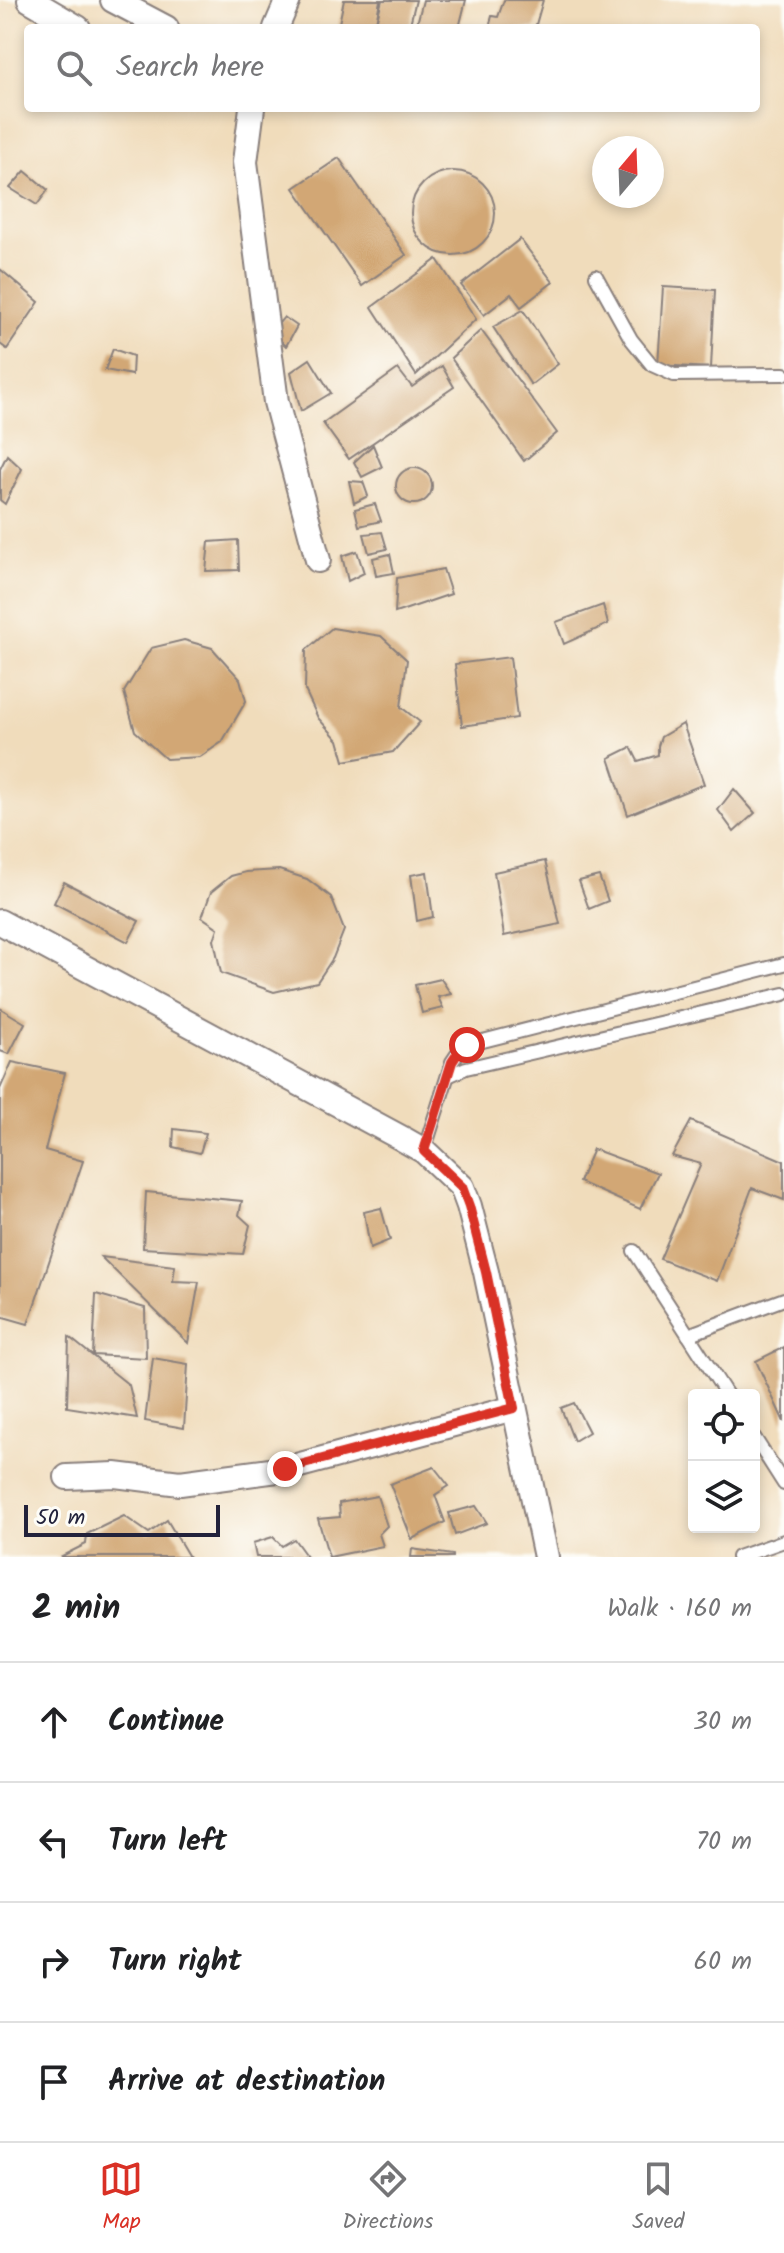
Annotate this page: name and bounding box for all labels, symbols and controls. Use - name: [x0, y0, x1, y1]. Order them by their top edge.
- search box: [24, 24, 760, 112]
- text: Search here: [116, 44, 264, 92]
- icon: search: [52, 46, 96, 90]
- north arrow: [592, 136, 664, 208]
- route start: [449, 1027, 485, 1063]
- map controls: [688, 1389, 760, 1533]
- button: locate: [688, 1389, 760, 1461]
- route end: [267, 1451, 303, 1487]
- button: layers: [688, 1461, 760, 1533]
- scale bar: [24, 1501, 220, 1537]
- text: 50 m: [36, 1501, 85, 1536]
- text: 2 min: [32, 1582, 120, 1636]
- text: Walk · 160 m: [607, 1588, 752, 1630]
- text: Continue: [108, 1698, 224, 1746]
- icon: ahead: [32, 1700, 76, 1744]
- text: 30 m: [693, 1701, 752, 1743]
- text: Turn left: [108, 1818, 227, 1866]
- icon: left: [32, 1820, 76, 1864]
- text: 70 m: [696, 1821, 752, 1863]
- text: Turn right: [108, 1938, 241, 1986]
- icon: right: [32, 1940, 76, 1984]
- text: 60 m: [693, 1941, 752, 1983]
- text: Arrive at destination: [108, 2058, 385, 2106]
- icon: arrive: [32, 2060, 76, 2104]
- tab: Map: [99, 2157, 143, 2240]
- tab: Directions: [342, 2157, 434, 2240]
- tab: Saved: [632, 2157, 685, 2240]

